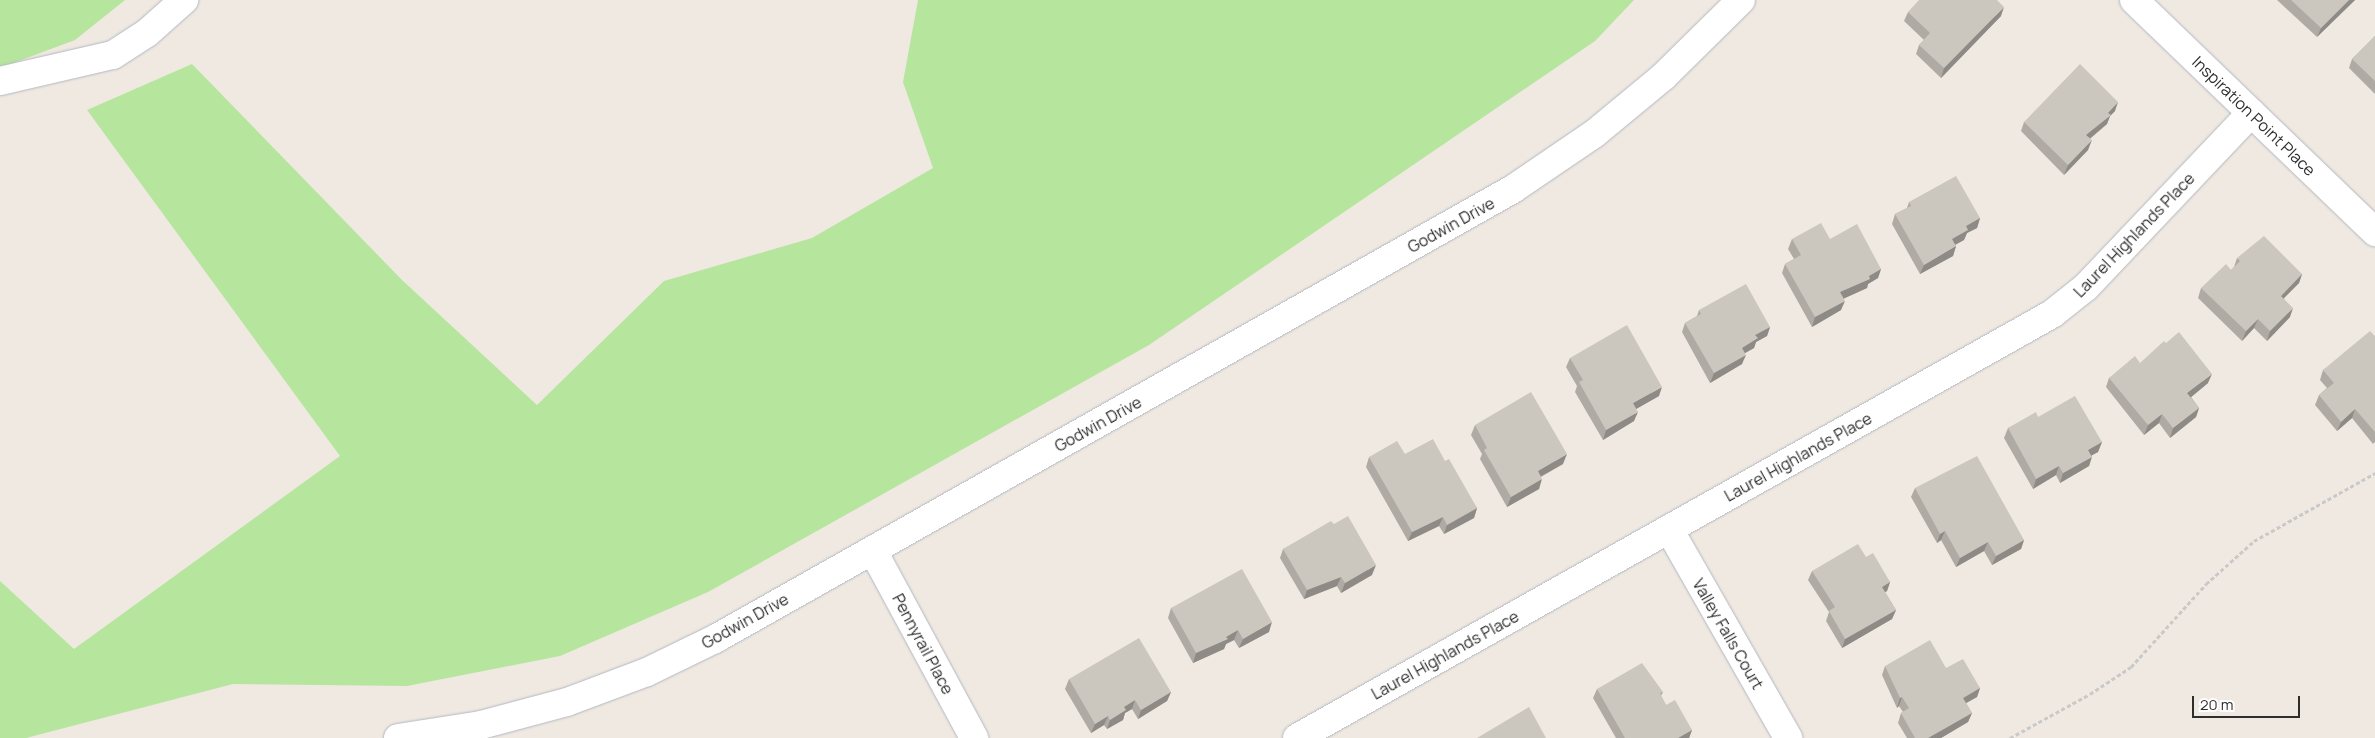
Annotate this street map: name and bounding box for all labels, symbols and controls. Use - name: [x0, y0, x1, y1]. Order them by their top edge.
- street label: Inspiration Point Place: [2188, 52, 2320, 180]
- street label: Laurel Highlands Place: [2070, 169, 2198, 301]
- street label: Godwin Drive: [1404, 193, 1498, 257]
- street label: Godwin Drive: [1051, 392, 1145, 456]
- street label: Laurel Highlands Place: [1721, 408, 1875, 506]
- street label: Valley Falls Court: [1689, 575, 1767, 693]
- street label: Godwin Drive: [698, 589, 792, 653]
- street label: Pennyrail Place: [888, 590, 958, 698]
- street label: Laurel Highlands Place: [1368, 606, 1522, 704]
- scale bar: [2195, 686, 2302, 718]
- text: 20 m: [2200, 694, 2233, 715]

